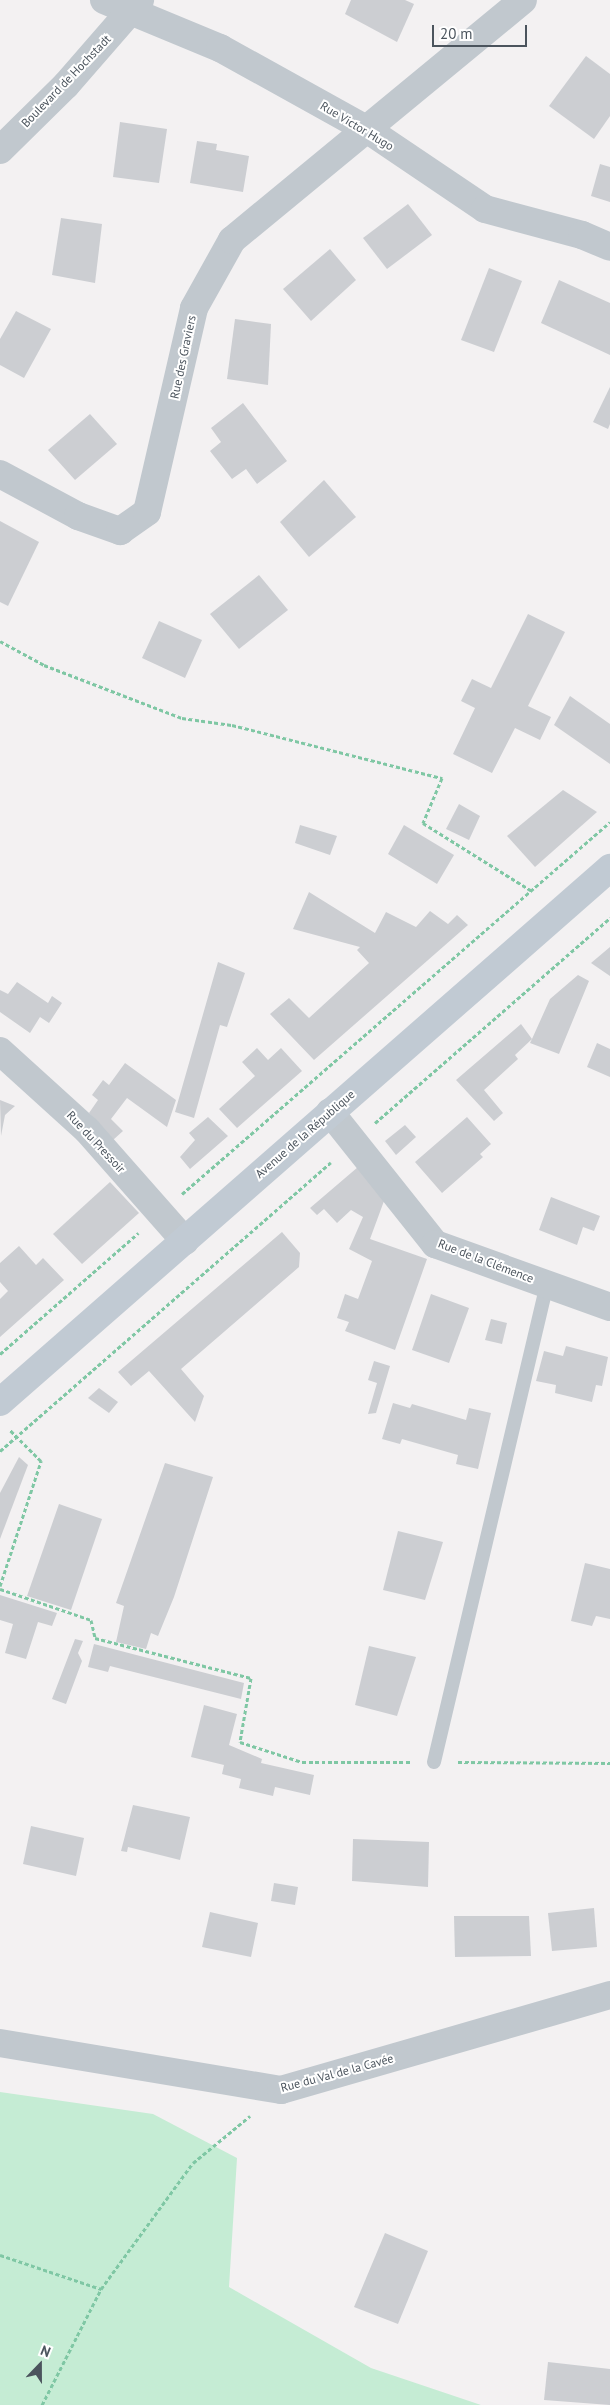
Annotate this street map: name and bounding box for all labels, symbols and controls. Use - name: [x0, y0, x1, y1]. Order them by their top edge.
- scale bar: [435, 15, 530, 47]
- text: 20 m: [440, 24, 473, 43]
- street label: Boulevard de Hochstadt: [18, 32, 114, 130]
- street label: Rue Victor Hugo: [318, 98, 396, 154]
- street label: Rue des Graviers: [167, 314, 199, 400]
- street label: Avenue de la République: [252, 1087, 358, 1181]
- street label: Rue du Pressoir: [64, 1108, 128, 1176]
- street label: Rue de la Clémence: [436, 1236, 536, 1286]
- street label: Rue du Val de la Cavée: [279, 2051, 395, 2095]
- north arrow: [15, 2340, 65, 2390]
- text: N: [38, 2341, 53, 2361]

